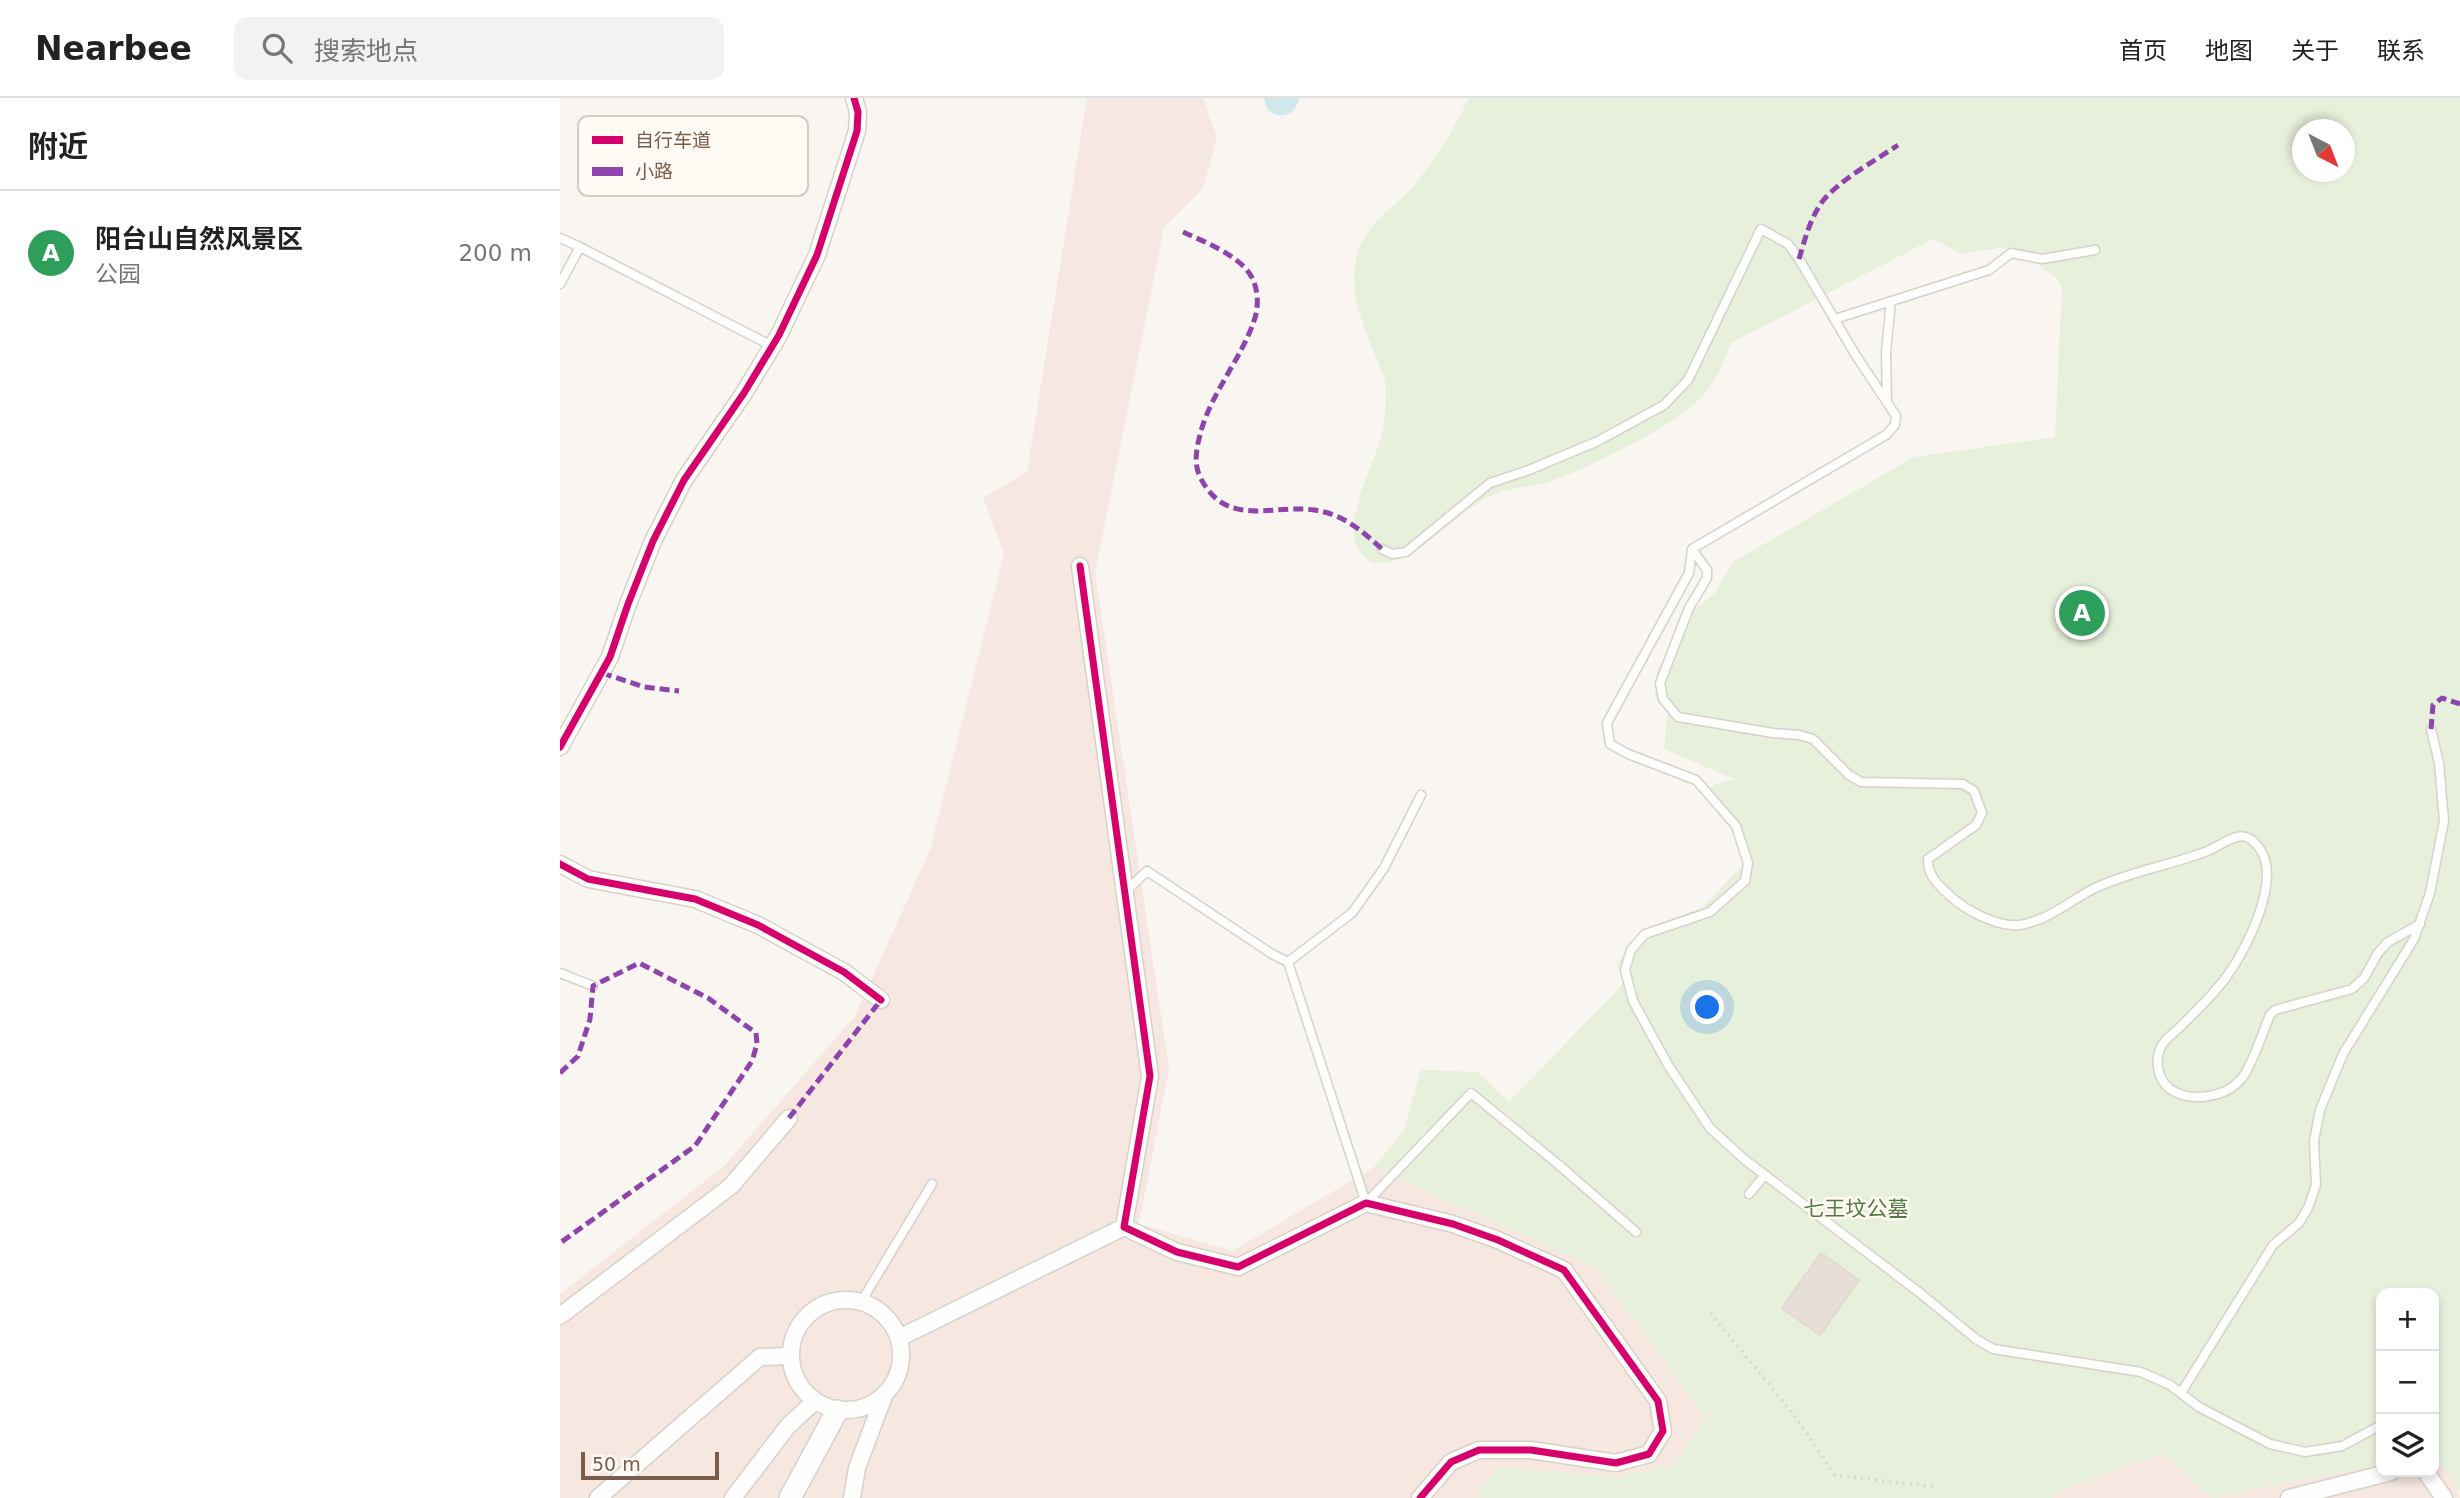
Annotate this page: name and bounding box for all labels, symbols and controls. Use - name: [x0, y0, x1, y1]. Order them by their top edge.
- search box: [234, 17, 724, 80]
- text: Nearbee: [35, 29, 192, 68]
- icon: search: [258, 29, 296, 67]
- text: 搜索地点: [314, 36, 418, 66]
- text: 首页: [2119, 37, 2167, 65]
- text: 地图: [2205, 37, 2253, 65]
- text: 关于: [2291, 37, 2339, 65]
- text: 联系: [2377, 37, 2425, 65]
- legend: [578, 116, 808, 196]
- north arrow: [2292, 119, 2355, 182]
- text: 附近: [28, 129, 88, 164]
- text: 自行车道: [635, 129, 711, 151]
- text: 小路: [635, 160, 673, 182]
- text: 阳台山自然风景区: [95, 224, 303, 254]
- text: A: [42, 240, 60, 266]
- text: 200 m: [458, 240, 532, 266]
- text: 公园: [95, 261, 141, 287]
- pin: A: [2059, 587, 2105, 639]
- your location: [1690, 990, 1724, 1024]
- park label: 七王坟公墓: [1804, 1197, 1909, 1221]
- map controls: [2376, 1288, 2439, 1477]
- button: +: [2376, 1288, 2439, 1351]
- button: −: [2376, 1351, 2439, 1414]
- button: layers: [2376, 1414, 2439, 1477]
- scale bar: [581, 1449, 719, 1481]
- text: 50 m: [592, 1453, 641, 1475]

